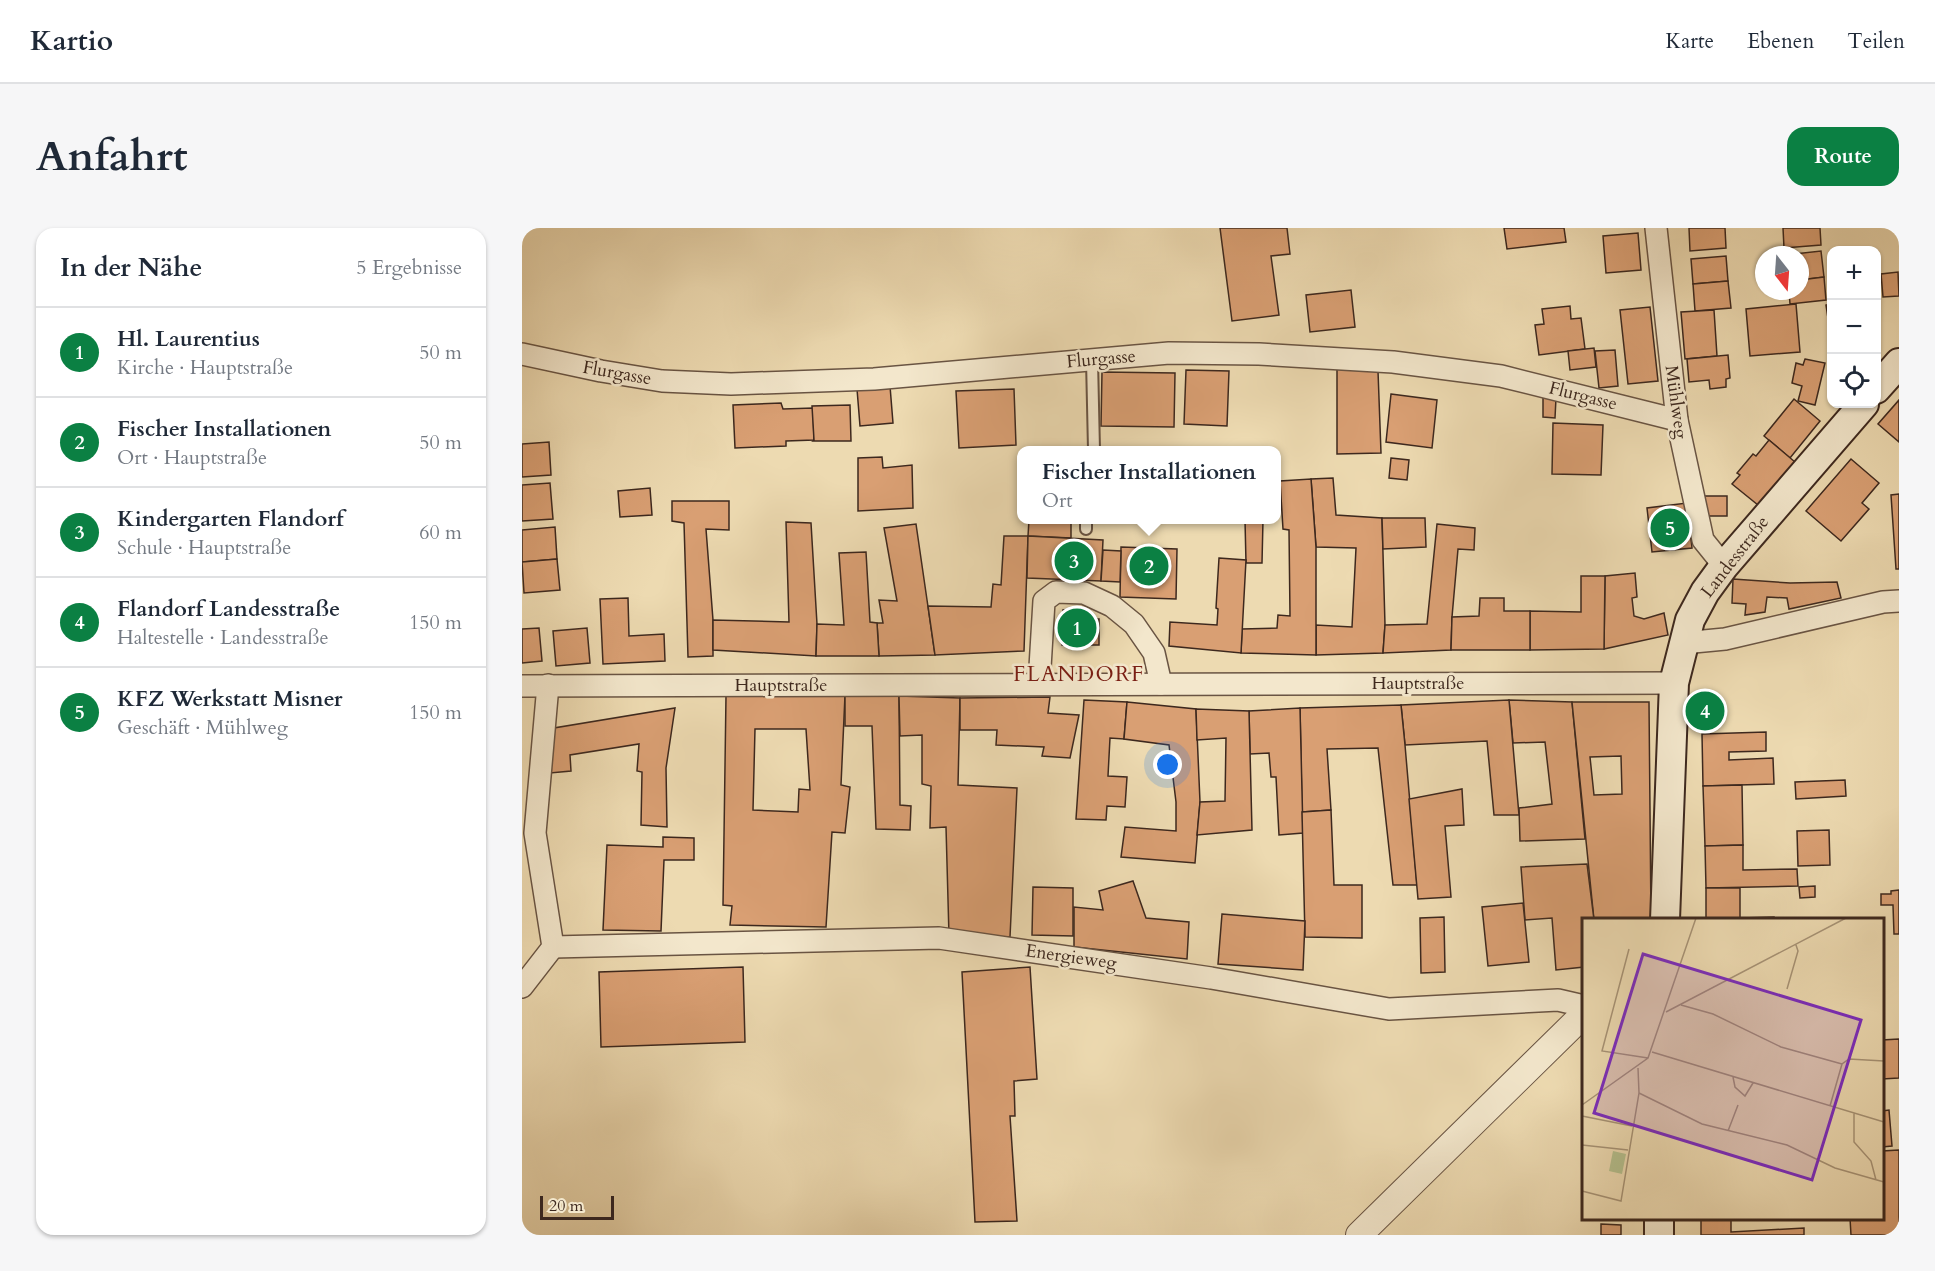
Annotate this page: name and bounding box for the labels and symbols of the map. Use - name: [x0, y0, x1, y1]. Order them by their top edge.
- north arrow: [1755, 246, 1809, 300]
- street label: Flurgasse: [1065, 344, 1137, 374]
- street label: Flurgasse: [581, 355, 653, 391]
- street label: Mühlweg: [1658, 364, 1694, 441]
- street label: Flurgasse: [1546, 375, 1620, 417]
- pin: 5: [1650, 506, 1690, 550]
- street label: Landesstraße: [1695, 511, 1775, 603]
- pin: 3: [1054, 538, 1094, 584]
- pin: 2: [1130, 544, 1168, 588]
- pin: 1: [1058, 606, 1096, 650]
- district label: FLANDORF: [1013, 660, 1145, 689]
- street label: Hauptstraße: [1372, 671, 1464, 696]
- street label: Hauptstraße: [735, 673, 827, 698]
- pin: 4: [1686, 688, 1724, 734]
- your location: [1153, 750, 1182, 779]
- inset map: [1582, 918, 1884, 1220]
- street label: Energieweg: [1024, 938, 1119, 976]
- scale bar: [540, 1193, 614, 1220]

